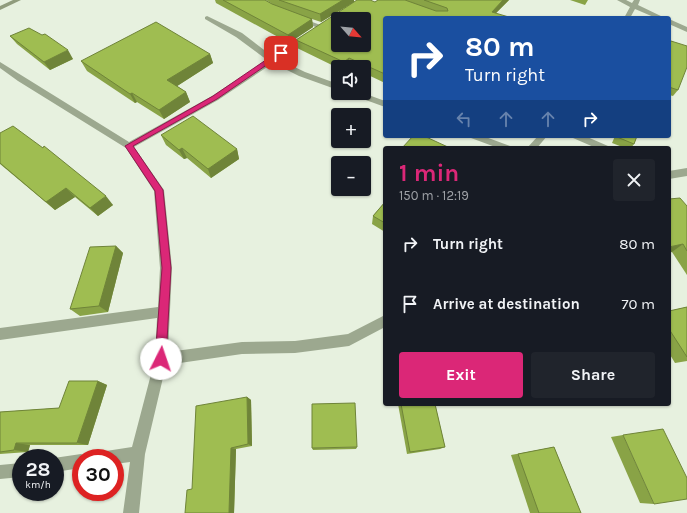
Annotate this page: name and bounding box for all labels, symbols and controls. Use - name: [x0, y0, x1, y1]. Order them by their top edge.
- north arrow: [331, 12, 371, 52]
- map controls: [331, 12, 371, 196]
- text: 80 m: [465, 30, 534, 63]
- icon: right: [399, 32, 451, 84]
- pin: [264, 36, 298, 70]
- icon: arrive: [270, 42, 292, 64]
- button: sound: [331, 60, 371, 100]
- text: Turn right: [465, 64, 545, 86]
- button: +: [331, 108, 371, 148]
- icon: left: [453, 108, 475, 130]
- icon: ahead: [495, 108, 517, 130]
- icon: ahead: [537, 108, 559, 130]
- icon: right: [579, 108, 601, 130]
- button: −: [331, 156, 371, 196]
- text: 1 min: [399, 159, 459, 187]
- button: close: [613, 159, 655, 201]
- text: 150 m · 12:19: [399, 188, 469, 203]
- icon: right: [399, 233, 421, 255]
- text: Turn right: [433, 235, 503, 253]
- text: 80 m: [619, 235, 655, 253]
- icon: arrive: [399, 293, 421, 315]
- text: Arrive at destination: [433, 295, 580, 313]
- text: 70 m: [621, 295, 655, 313]
- position arrow: [140, 338, 182, 380]
- button: Exit: [399, 352, 523, 398]
- button: Share: [531, 352, 655, 398]
- speed limit sign: 30: [72, 449, 124, 501]
- text: 28: [25, 458, 51, 481]
- text: km/h: [25, 479, 51, 491]

